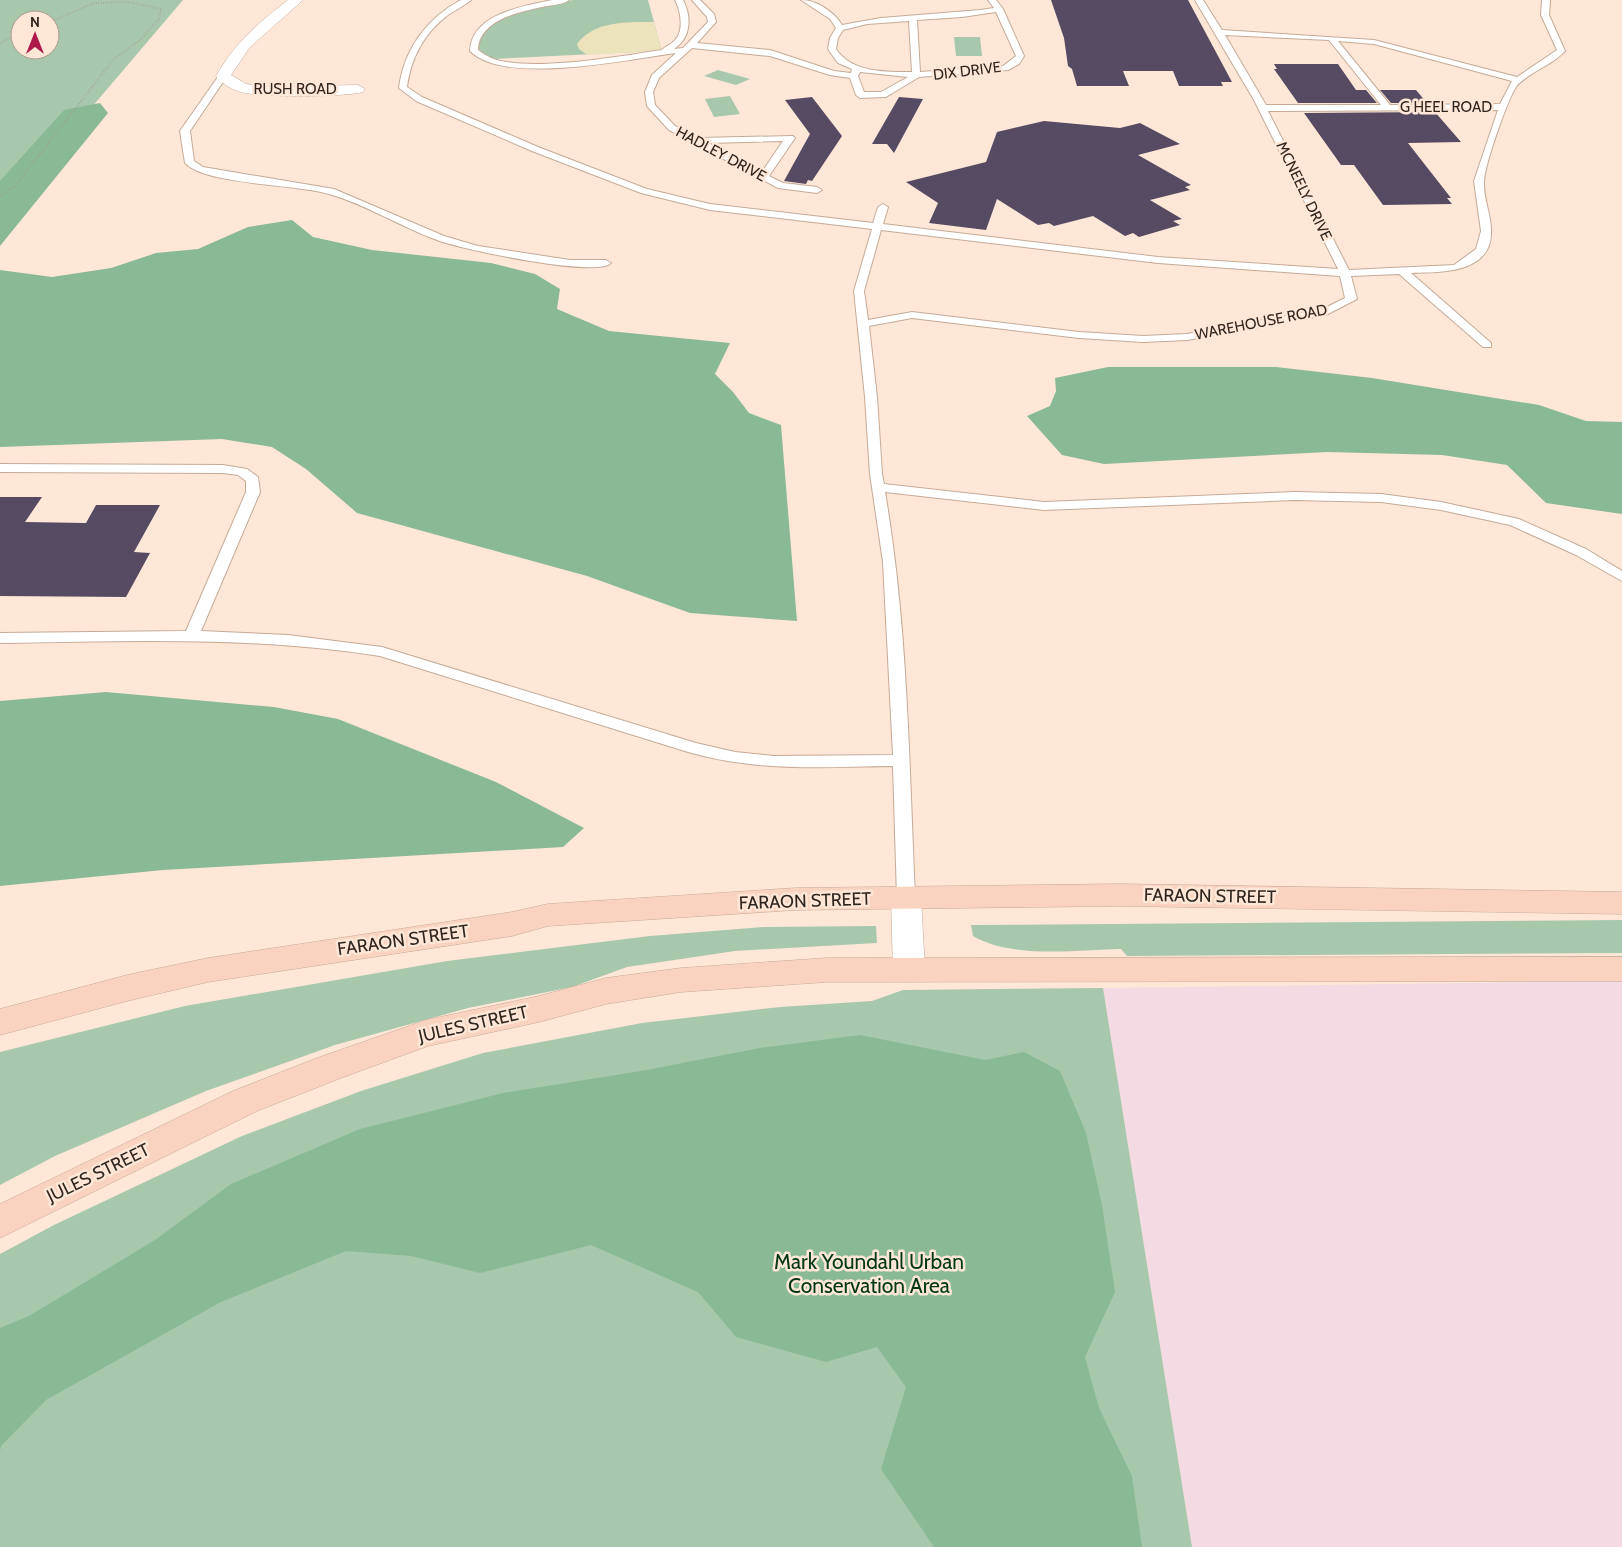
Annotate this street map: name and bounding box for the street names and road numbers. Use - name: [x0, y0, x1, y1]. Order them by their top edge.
- street label: DIX DRIVE: [932, 58, 1002, 84]
- street label: RUSH ROAD: [253, 80, 337, 98]
- street label: G HEEL ROAD: [1400, 98, 1492, 116]
- street label: HADLEY DRIVE: [673, 123, 769, 185]
- street label: MCNEELY DRIVE: [1272, 139, 1336, 243]
- street label: WAREHOUSE ROAD: [1193, 300, 1329, 344]
- street label: FARAON STREET: [1144, 884, 1277, 908]
- street label: FARAON STREET: [738, 888, 872, 914]
- street label: FARAON STREET: [336, 920, 470, 960]
- street label: JULES STREET: [415, 1001, 530, 1048]
- street label: JULES STREET: [42, 1138, 153, 1208]

